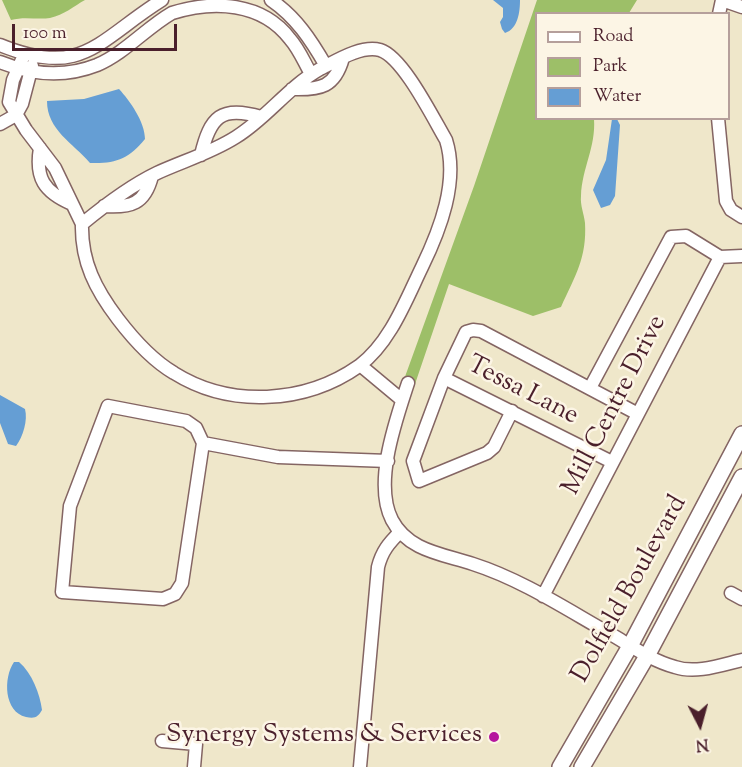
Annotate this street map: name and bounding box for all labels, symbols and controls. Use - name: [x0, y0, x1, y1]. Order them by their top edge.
- scale bar: [15, 12, 180, 50]
- legend: [535, 12, 730, 120]
- text: 100 m: [23, 21, 67, 47]
- text: Road: [593, 24, 633, 50]
- text: Park: [593, 54, 627, 80]
- text: Water: [593, 84, 641, 110]
- street label: Mill Centre Drive: [557, 311, 675, 501]
- street label: Tessa Lane: [461, 351, 583, 433]
- street label: Dolfield Boulevard: [567, 491, 695, 689]
- north arrow: [670, 695, 730, 755]
- place label: Synergy Systems & Services: [166, 721, 482, 753]
- marker: Synergy Systems & Services: [487, 730, 501, 744]
- text: N: [694, 731, 709, 756]

